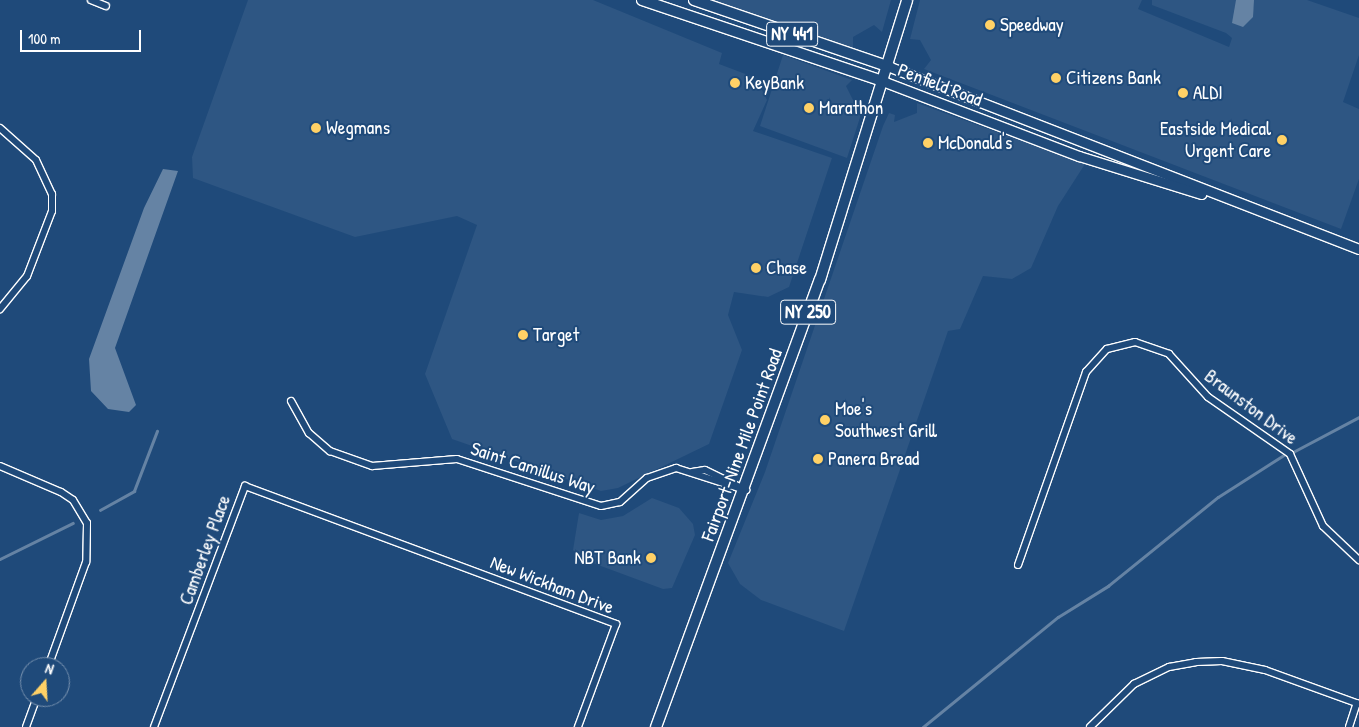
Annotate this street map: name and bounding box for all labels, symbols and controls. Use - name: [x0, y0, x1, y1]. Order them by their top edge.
- place label: Speedway: [1000, 14, 1064, 36]
- road number: NY 441: [766, 18, 818, 50]
- marker: Speedway: [984, 19, 996, 31]
- scale bar: [22, 20, 144, 52]
- text: 100 m: [28, 28, 61, 49]
- street label: Penfield Road: [895, 59, 985, 111]
- place label: Citizens Bank: [1066, 67, 1161, 89]
- place label: KeyBank: [745, 72, 804, 94]
- marker: Citizens Bank: [1050, 72, 1062, 84]
- marker: KeyBank: [729, 77, 741, 89]
- place label: ALDI: [1193, 82, 1223, 104]
- marker: ALDI: [1177, 87, 1189, 99]
- place label: Marathon: [819, 97, 883, 119]
- marker: Marathon: [803, 102, 815, 114]
- place label: Wegmans: [326, 117, 390, 139]
- place label: Eastside Medical Urgent Care: [1160, 118, 1271, 162]
- marker: Wegmans: [310, 122, 322, 134]
- place label: McDonald's: [938, 132, 1012, 154]
- marker: Eastside Medical Urgent Care: [1275, 133, 1289, 147]
- marker: McDonald's: [922, 137, 934, 149]
- place label: Chase: [766, 257, 807, 279]
- marker: Chase: [750, 262, 762, 274]
- road number: NY 250: [779, 296, 837, 328]
- place label: Target: [533, 324, 579, 346]
- marker: Target: [517, 329, 529, 341]
- street label: Fairport-Nine Mile Point Road: [697, 346, 787, 544]
- street label: Braunston Drive: [1200, 365, 1302, 449]
- place label: Moe's Southwest Grill: [835, 398, 937, 442]
- marker: Moe's Southwest Grill: [819, 414, 831, 426]
- street label: Saint Camillus Way: [468, 437, 598, 499]
- place label: Panera Bread: [828, 448, 919, 470]
- marker: Panera Bread: [812, 453, 824, 465]
- street label: Camberley Place: [175, 492, 235, 608]
- place label: NBT Bank: [574, 547, 641, 569]
- street label: New Wickham Drive: [487, 551, 617, 619]
- marker: NBT Bank: [645, 552, 657, 564]
- north arrow: [20, 657, 70, 707]
- text: N: [43, 658, 56, 678]

